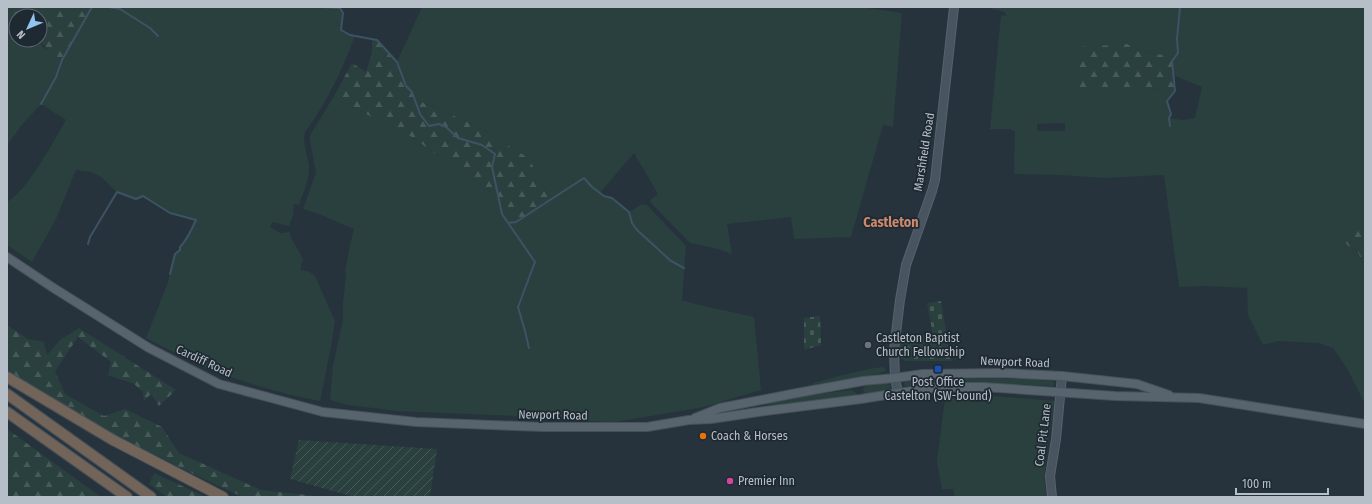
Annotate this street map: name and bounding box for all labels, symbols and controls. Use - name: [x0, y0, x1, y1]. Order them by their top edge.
- north arrow: [8, 8, 48, 48]
- text: N: [14, 28, 28, 41]
- street label: Marshfield Road: [911, 112, 937, 192]
- district label: Castleton: [863, 214, 919, 231]
- place label: Castleton Baptist Church Fellowship: [876, 331, 965, 359]
- marker: Castleton Baptist Church Fellowship: [863, 340, 873, 350]
- street label: Cardiff Road: [174, 342, 234, 380]
- street label: Newport Road: [980, 354, 1050, 370]
- marker: Post Office Castelton (SW-bound): [933, 364, 943, 374]
- place label: Post Office Castelton (SW-bound): [885, 375, 992, 403]
- street label: Coal Pit Lane: [1032, 403, 1054, 467]
- street label: Newport Road: [518, 407, 588, 423]
- place label: Coach & Horses: [711, 429, 788, 443]
- marker: Coach & Horses: [698, 431, 708, 441]
- scale bar: [1236, 470, 1328, 496]
- place label: Premier Inn: [738, 474, 795, 488]
- marker: Premier Inn: [725, 476, 735, 486]
- text: 100 m: [1242, 477, 1271, 491]

